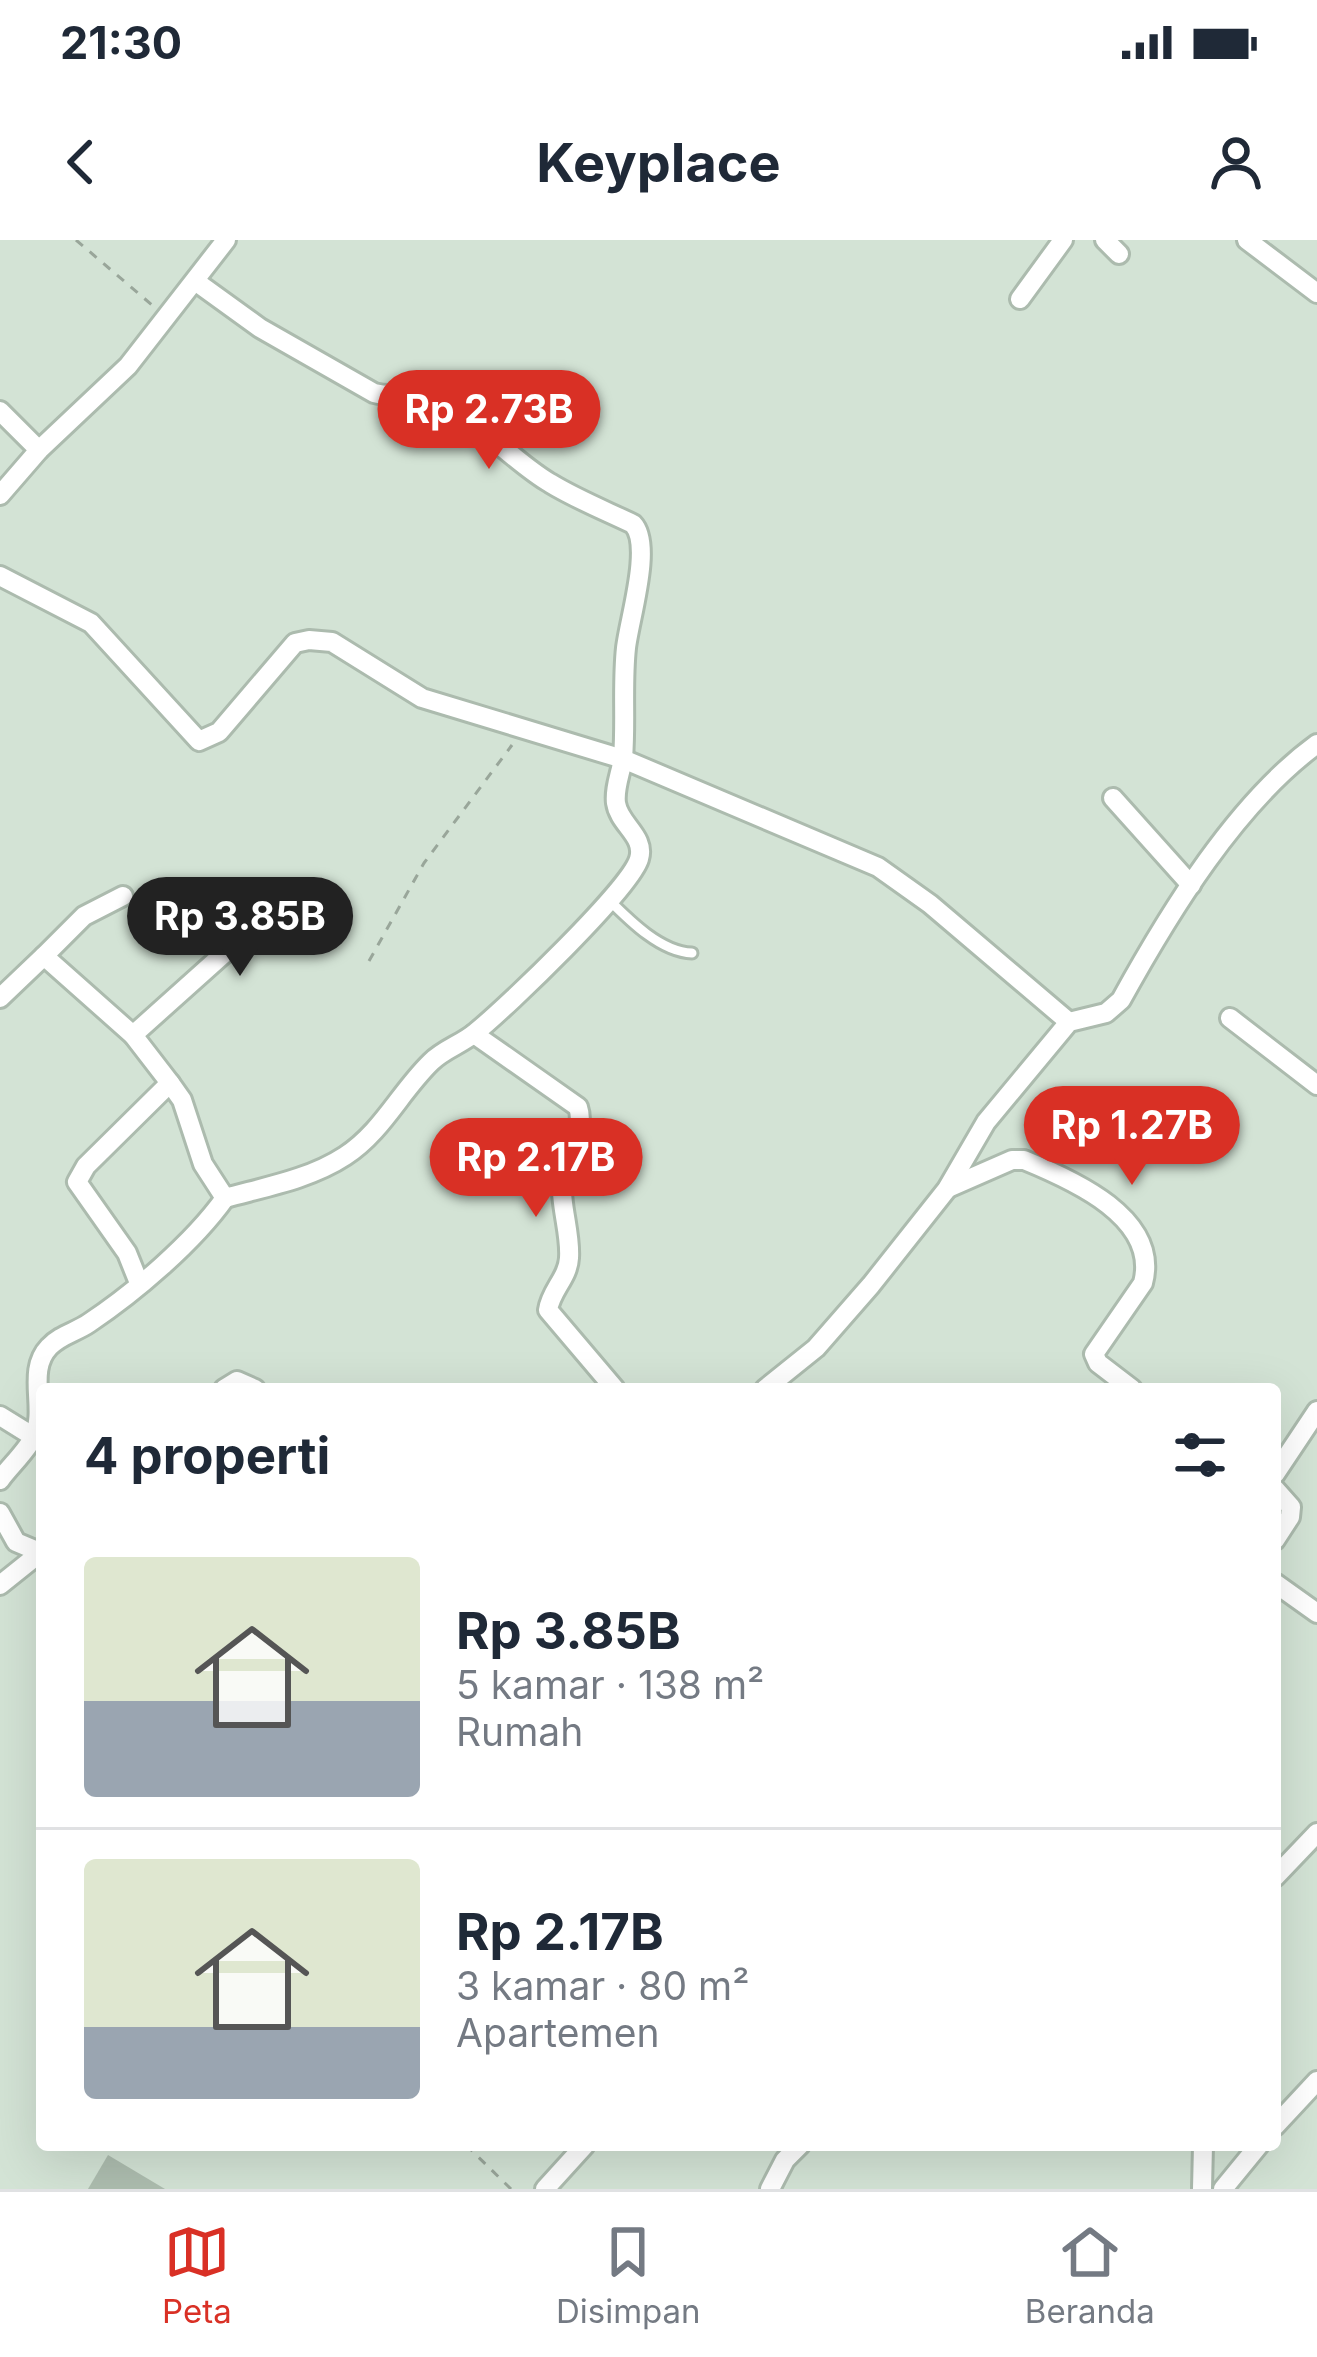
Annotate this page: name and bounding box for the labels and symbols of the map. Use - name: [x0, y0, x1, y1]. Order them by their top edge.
- pin: Rp 2.73B: [365, 370, 613, 472]
- pin: Rp 3.85B: [116, 877, 364, 979]
- pin: Rp 1.27B: [1008, 1086, 1256, 1188]
- pin: Rp 2.17B: [412, 1118, 660, 1220]

